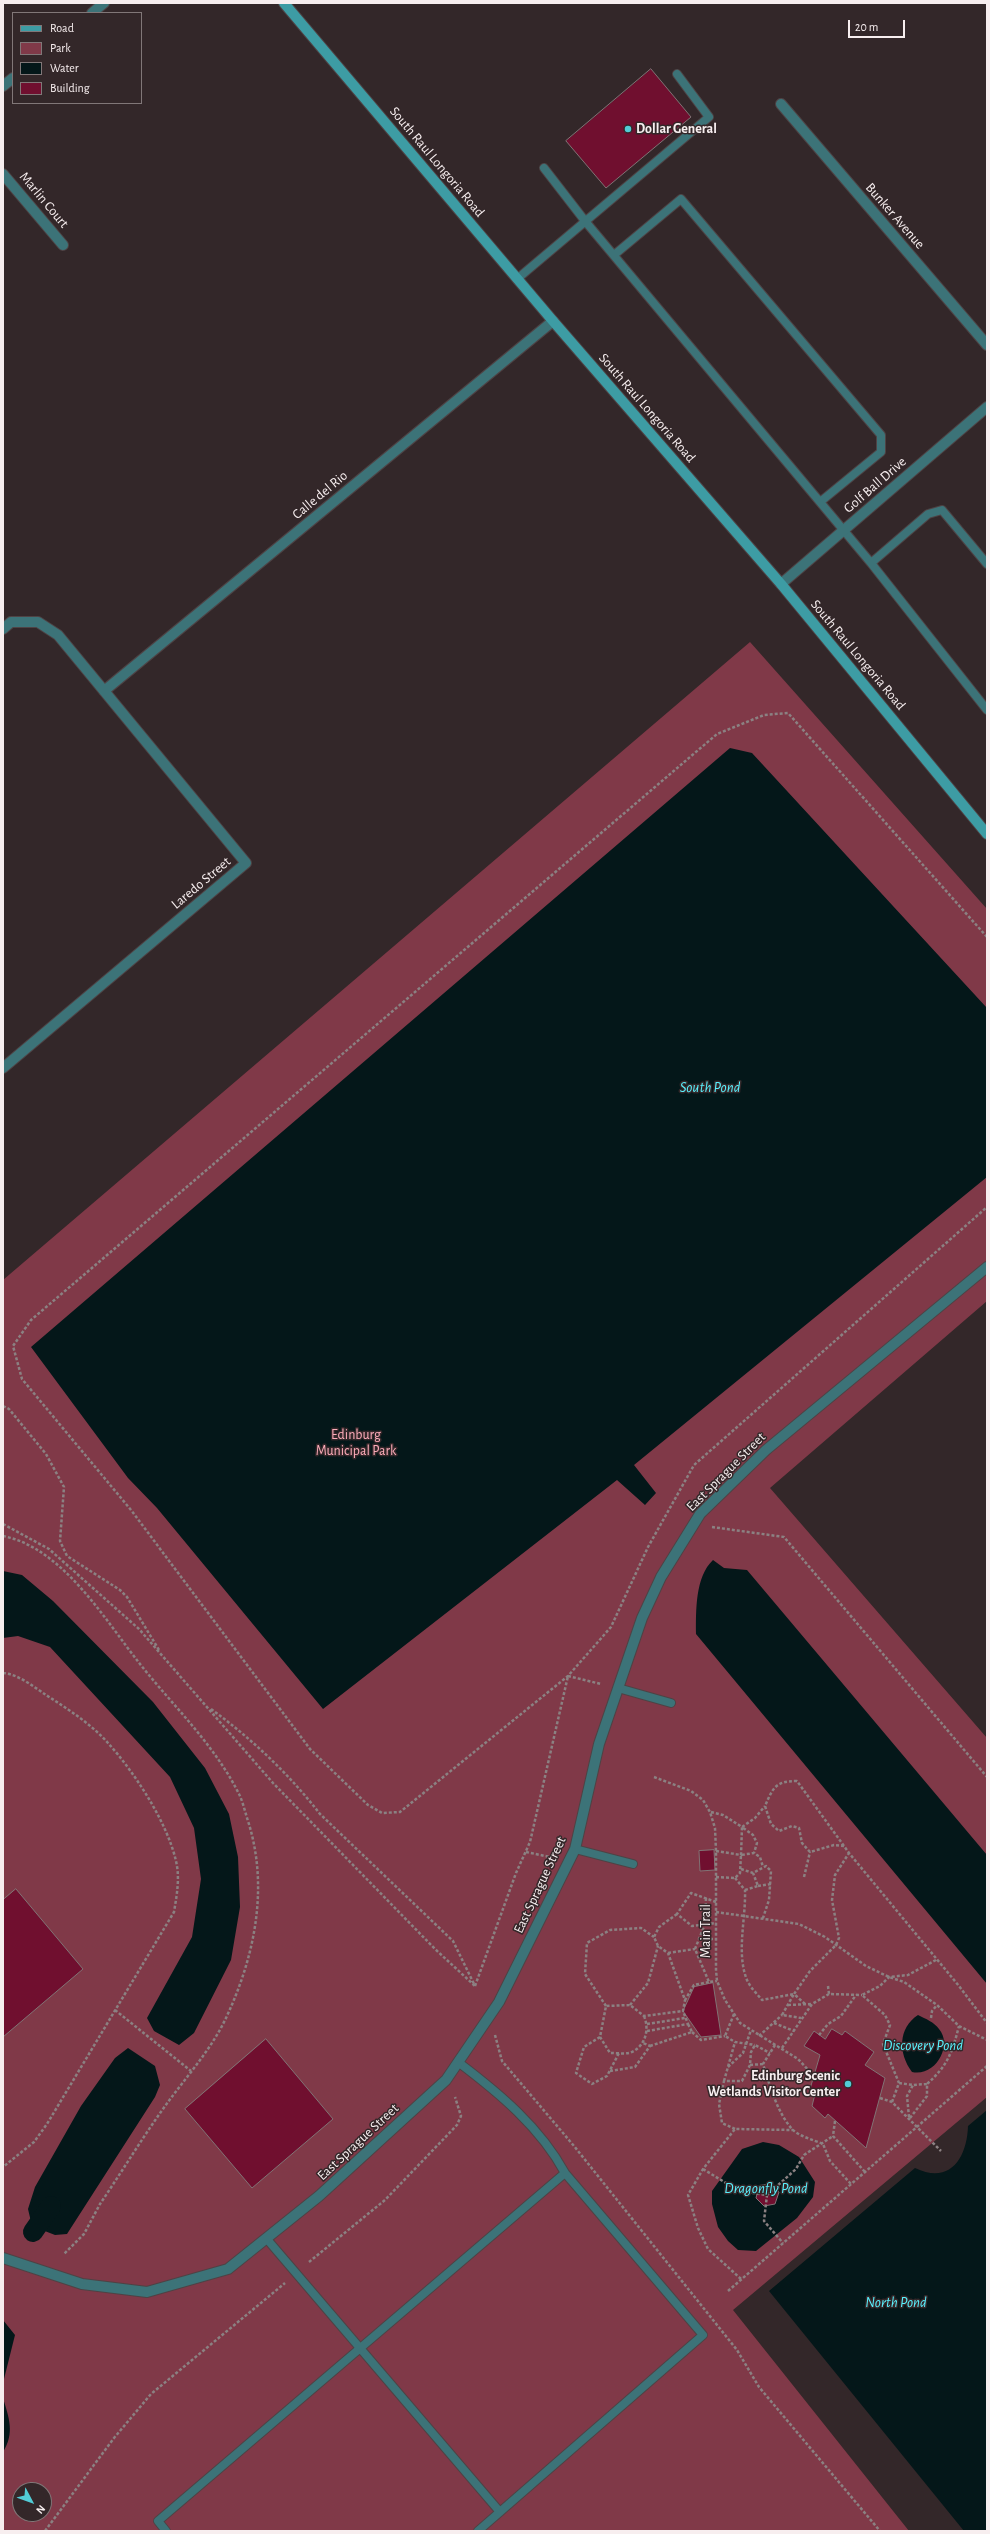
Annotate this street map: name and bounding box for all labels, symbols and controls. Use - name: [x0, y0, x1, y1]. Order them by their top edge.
- legend: [12, 12, 142, 104]
- scale bar: [850, 12, 907, 38]
- text: 20 m: [855, 21, 878, 33]
- text: Road: [50, 22, 74, 34]
- text: Park: [50, 42, 71, 54]
- text: Water: [50, 62, 79, 74]
- text: Building: [50, 82, 90, 94]
- street label: South Raul Longoria Road: [386, 103, 488, 221]
- place label: Dollar General: [636, 121, 717, 137]
- marker: Dollar General: [623, 124, 633, 134]
- street label: Marlin Court: [16, 169, 72, 231]
- street label: Bunker Avenue: [862, 180, 928, 252]
- street label: South Raul Longoria Road: [595, 350, 699, 466]
- street label: Golf Ball Drive: [840, 453, 910, 517]
- street label: Calle del Rio: [289, 467, 351, 523]
- street label: South Raul Longoria Road: [807, 596, 909, 714]
- street label: Laredo Street: [168, 853, 234, 913]
- water label: South Pond: [680, 1078, 740, 1096]
- park label: Edinburg Municipal Park: [316, 1427, 396, 1460]
- street label: East Sprague Street: [683, 1429, 769, 1515]
- street label: East Sprague Street: [510, 1834, 570, 1936]
- street label: Main Trail: [698, 1904, 714, 1958]
- water label: Discovery Pond: [883, 2036, 963, 2054]
- place label: Edinburg Scenic Wetlands Visitor Center: [708, 2068, 840, 2100]
- marker: Edinburg Scenic Wetlands Visitor Center: [843, 2079, 853, 2089]
- street label: East Sprague Street: [314, 2100, 402, 2184]
- water label: Dragonfly Pond: [724, 2179, 808, 2197]
- water label: North Pond: [865, 2293, 927, 2311]
- north arrow: [12, 2482, 52, 2522]
- text: N: [34, 2503, 47, 2516]

